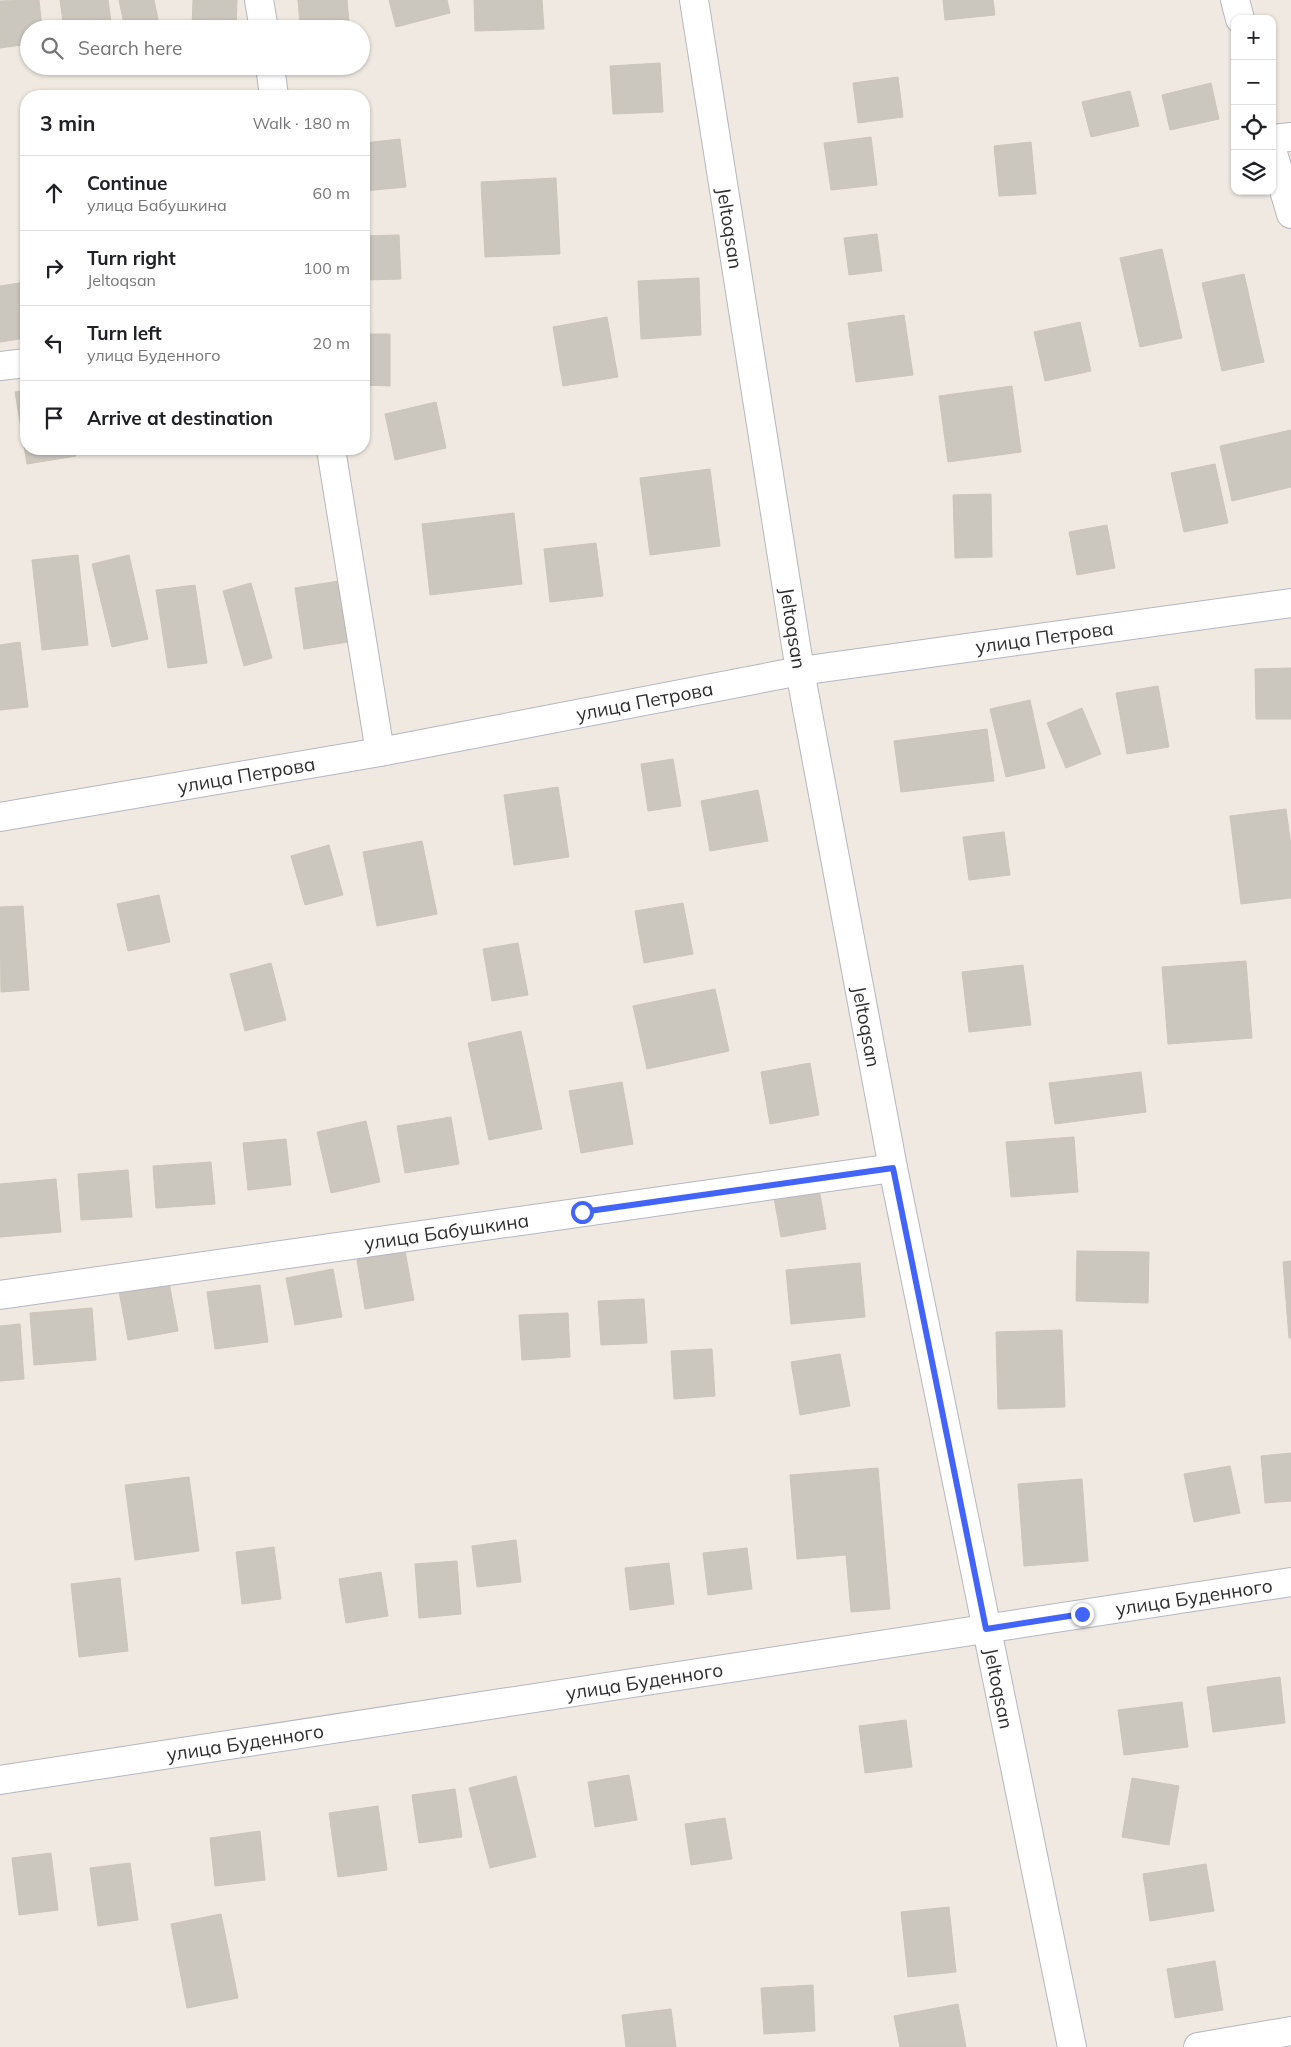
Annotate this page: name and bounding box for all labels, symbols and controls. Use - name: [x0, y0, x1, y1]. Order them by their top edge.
- map controls: [1231, 15, 1276, 195]
- button: +: [1231, 15, 1276, 60]
- search box: [20, 20, 370, 75]
- icon: search: [38, 34, 66, 62]
- text: Search here: [78, 36, 182, 60]
- button: −: [1231, 60, 1276, 105]
- button: locate: [1231, 105, 1276, 150]
- text: 3 min: [40, 110, 95, 136]
- text: Walk · 180 m: [252, 113, 350, 133]
- button: layers: [1231, 150, 1276, 195]
- text: Continue: [87, 171, 167, 195]
- icon: ahead: [40, 179, 68, 207]
- text: 60 m: [313, 183, 350, 203]
- street label: Jeltoqsan: [712, 186, 748, 271]
- text: улица Бабушкина: [87, 195, 227, 215]
- text: Turn right: [87, 246, 176, 270]
- icon: right: [40, 254, 68, 282]
- text: 100 m: [303, 258, 350, 278]
- text: Jeltoqsan: [87, 270, 156, 290]
- text: Turn left: [87, 321, 162, 345]
- icon: left: [40, 329, 68, 357]
- text: 20 m: [313, 333, 350, 353]
- text: улица Буденного: [87, 345, 221, 365]
- icon: arrive: [40, 404, 68, 432]
- text: Arrive at destination: [87, 406, 273, 430]
- street label: Jeltoqsan: [775, 586, 811, 671]
- street label: улица Петрова: [974, 616, 1115, 659]
- street label: улица Петрова: [574, 676, 715, 726]
- street label: улица Петрова: [176, 751, 317, 798]
- street label: Jeltoqsan: [847, 984, 886, 1069]
- route start: [571, 1201, 594, 1224]
- street label: улица Бабушкина: [363, 1208, 530, 1255]
- street label: улица Буденного: [1114, 1573, 1274, 1621]
- route end: [1071, 1603, 1094, 1626]
- street label: Jeltoqsan: [979, 1646, 1019, 1731]
- street label: улица Буденного: [564, 1657, 725, 1705]
- street label: улица Буденного: [165, 1719, 325, 1766]

